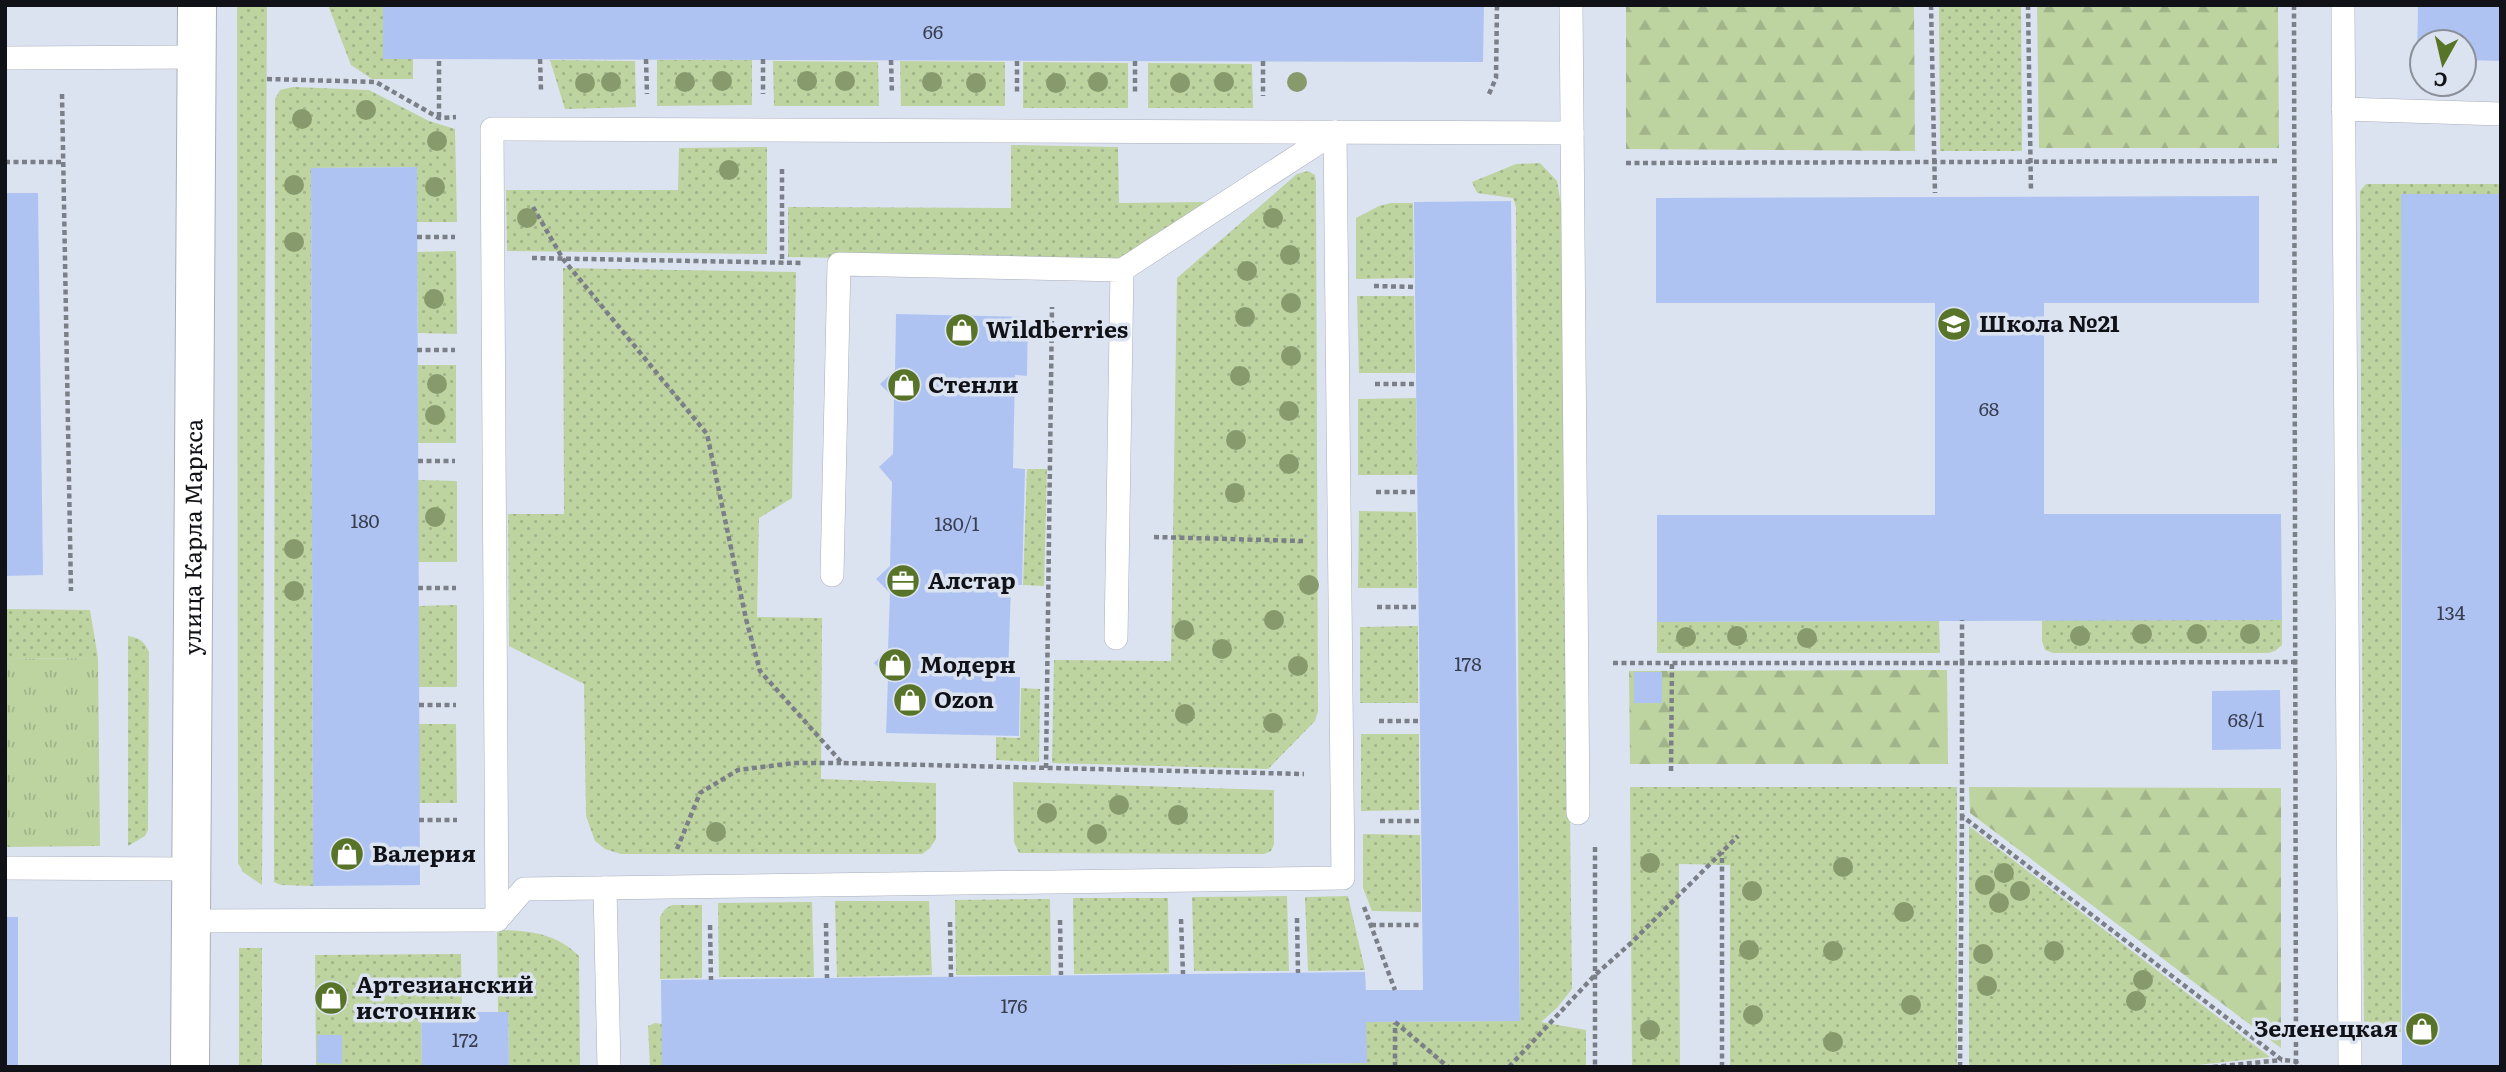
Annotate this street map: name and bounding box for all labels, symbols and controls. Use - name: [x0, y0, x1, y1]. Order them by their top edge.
- house number: 66: [923, 17, 943, 45]
- north arrow: [2408, 28, 2478, 98]
- text: С: [2432, 66, 2449, 96]
- school or university icon: Школа №21: [1935, 305, 1973, 343]
- place label: Школа №21: [1979, 305, 2120, 339]
- shop icon: Wildberries: [943, 311, 981, 349]
- place label: Wildberries: [986, 311, 1128, 345]
- shop icon: Стенли: [885, 366, 923, 404]
- place label: Стенли: [928, 366, 1019, 400]
- house number: 68: [1979, 394, 1999, 422]
- street label: улица Карла Маркса: [174, 418, 209, 655]
- house number: 180: [350, 506, 380, 534]
- house number: 180/1: [934, 509, 980, 537]
- office icon: Алстар: [884, 562, 922, 600]
- place label: Алстар: [928, 562, 1016, 596]
- house number: 134: [2437, 598, 2466, 626]
- shop icon: Модерн: [876, 646, 914, 684]
- place label: Модерн: [920, 646, 1016, 680]
- house number: 178: [1454, 649, 1482, 677]
- shop icon: Ozon: [891, 681, 929, 719]
- place label: Ozon: [934, 681, 994, 715]
- house number: 68/1: [2228, 705, 2265, 733]
- shop icon: Валерия: [328, 835, 366, 873]
- place label: Валерия: [372, 835, 476, 869]
- place label: Артезианский источник: [356, 966, 534, 1026]
- shop icon: Артезианский источник: [312, 979, 350, 1017]
- house number: 176: [1001, 991, 1028, 1019]
- place label: Зеленецкая: [2254, 1010, 2398, 1044]
- shop icon: Зеленецкая: [2403, 1010, 2441, 1048]
- house number: 172: [452, 1025, 478, 1053]

